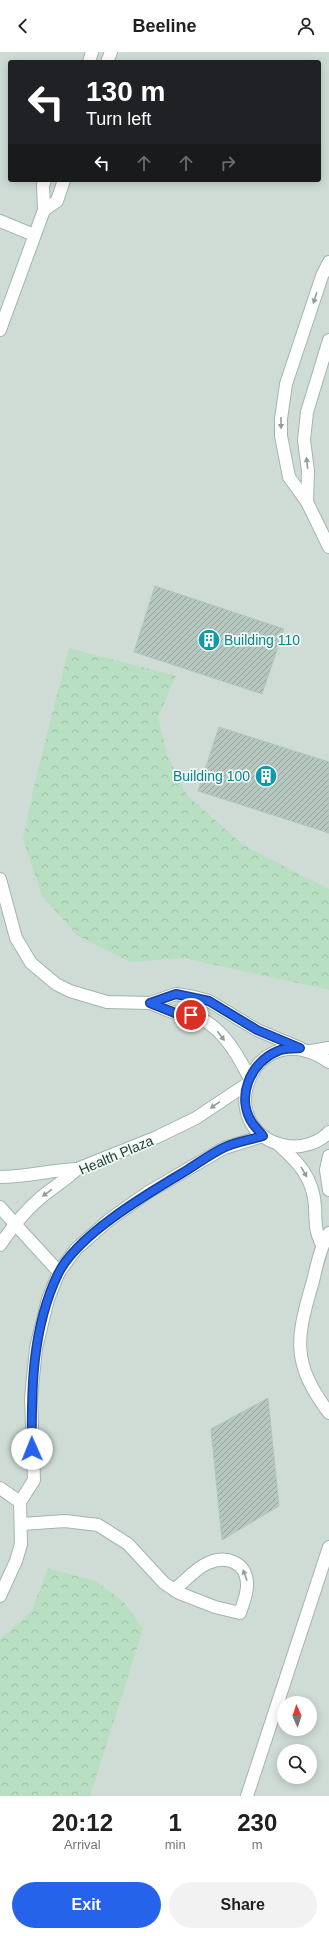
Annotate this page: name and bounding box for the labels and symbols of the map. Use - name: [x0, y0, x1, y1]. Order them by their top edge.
- one-way arrow: [311, 293, 317, 305]
- one-way arrow: [278, 417, 284, 430]
- one-way arrow: [304, 457, 310, 469]
- building icon: Building 110: [196, 627, 222, 653]
- place label: Building 110: [224, 632, 300, 648]
- building icon: Building 100: [253, 763, 279, 789]
- place label: Building 100: [173, 768, 250, 784]
- pin: [174, 998, 208, 1032]
- one-way arrow: [217, 1030, 226, 1041]
- one-way arrow: [210, 1101, 220, 1109]
- street label: Health Plaza: [76, 1132, 156, 1178]
- one-way arrow: [300, 1166, 307, 1178]
- one-way arrow: [41, 1189, 52, 1197]
- position arrow: [11, 1428, 53, 1470]
- one-way arrow: [241, 1569, 247, 1581]
- north arrow: [277, 1696, 317, 1736]

